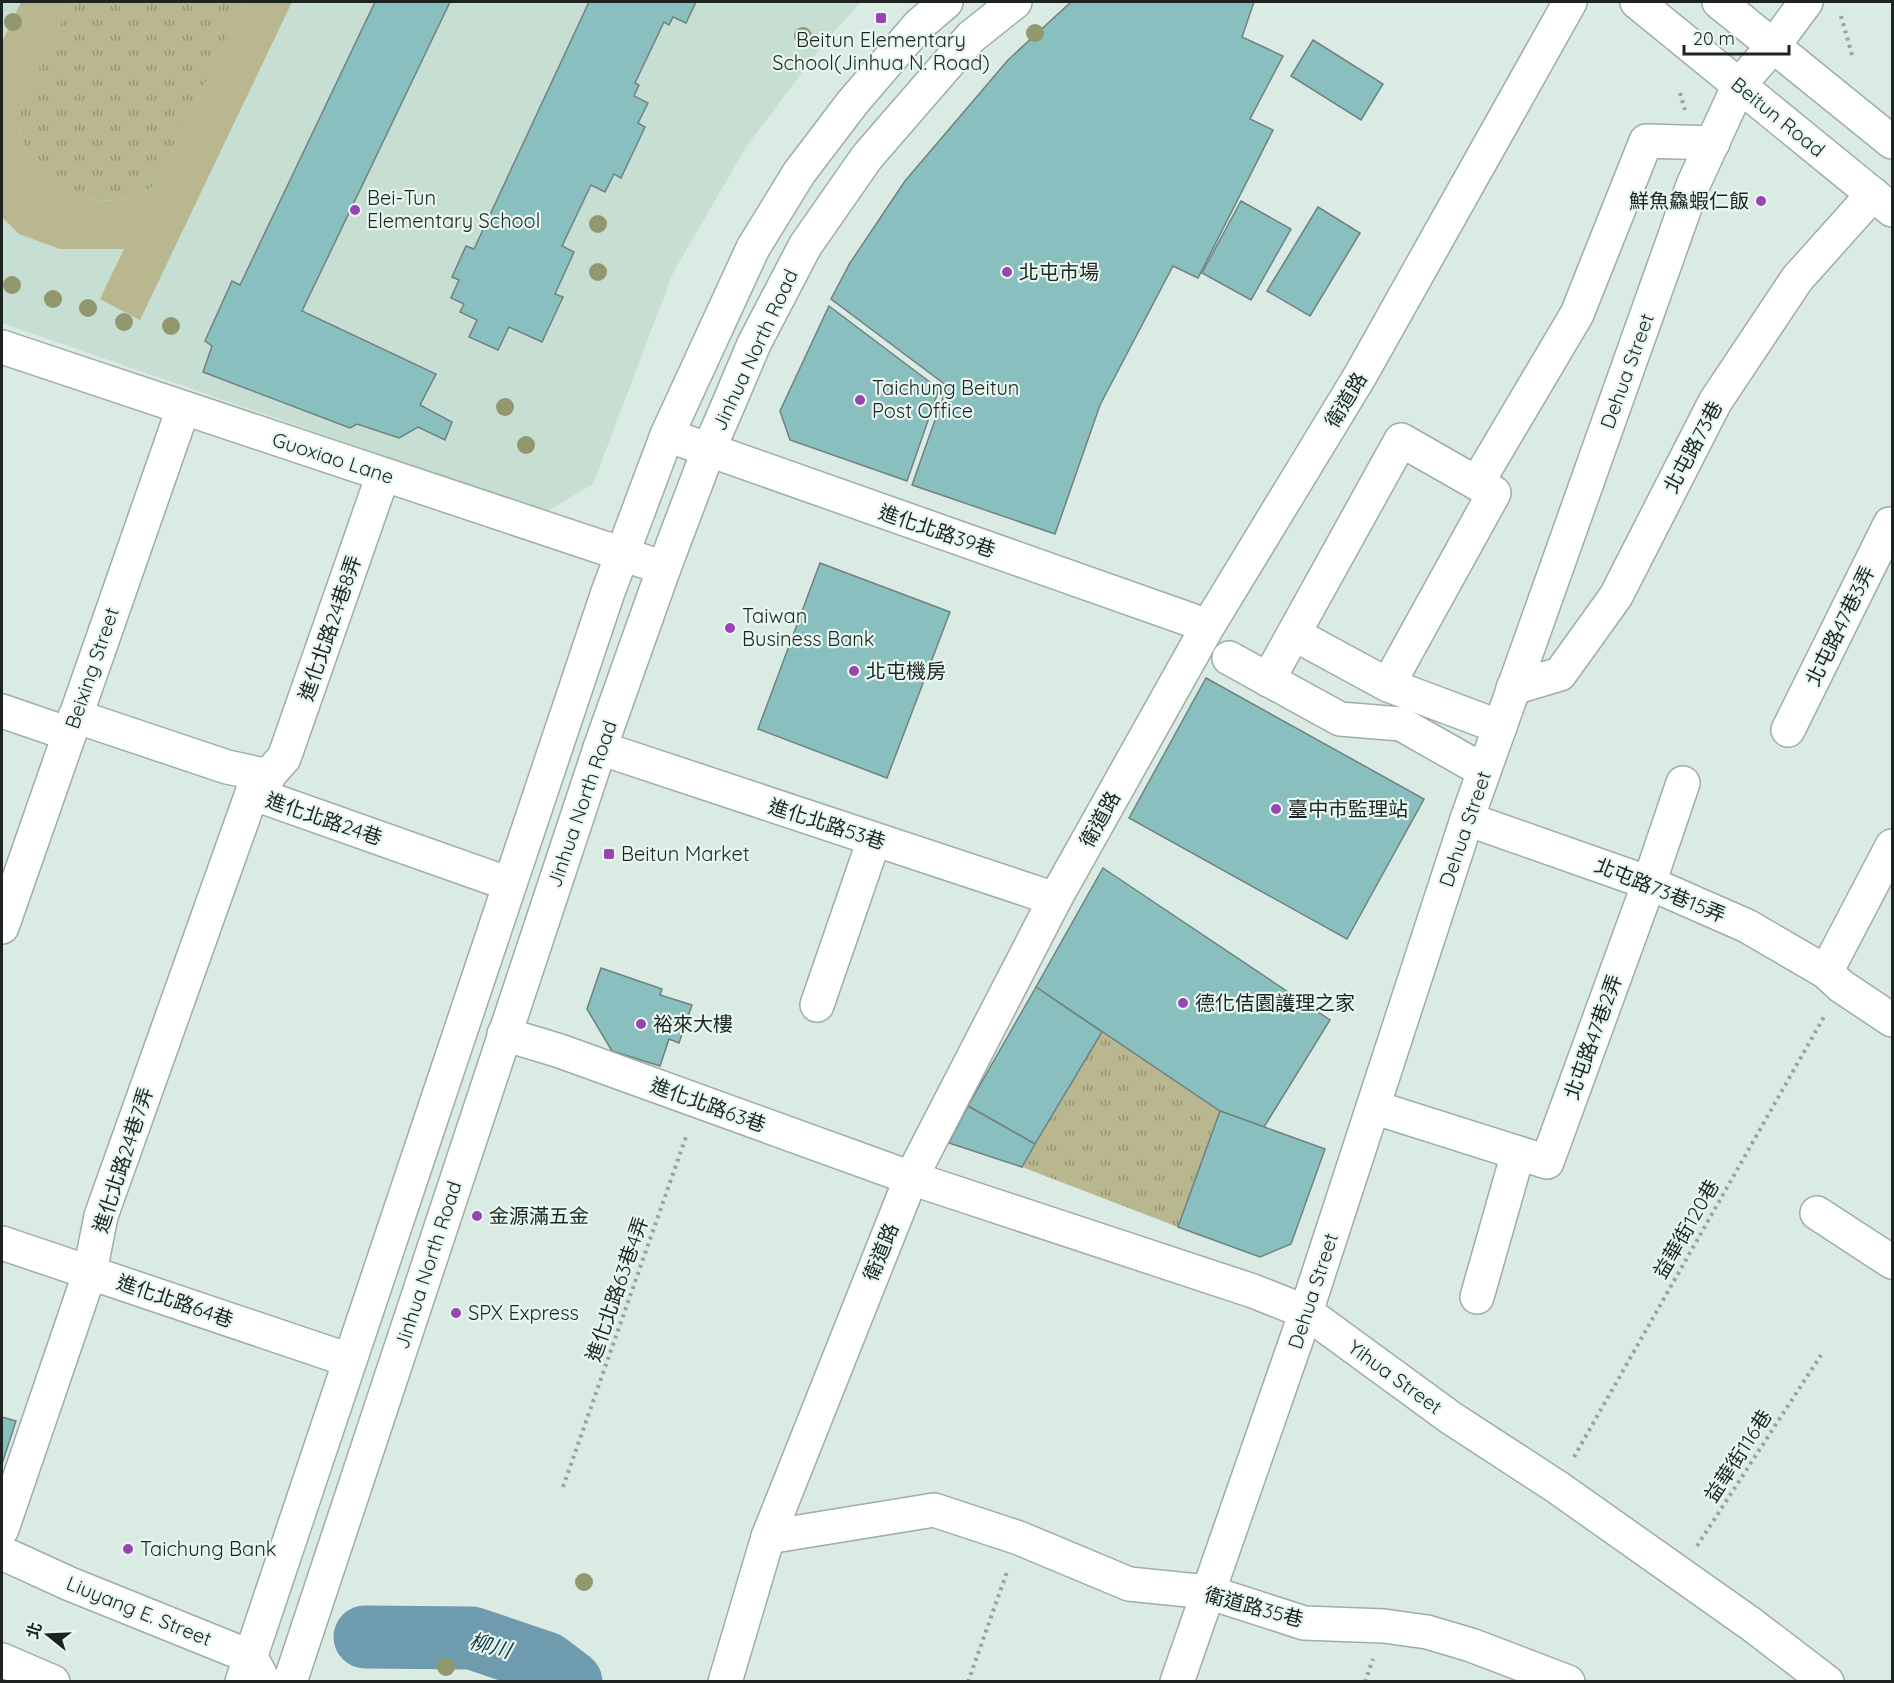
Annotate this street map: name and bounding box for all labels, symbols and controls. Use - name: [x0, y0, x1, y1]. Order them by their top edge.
- marker: Beitun Elementary School(Jinhua N. Road): [874, 11, 888, 25]
- scale bar: [1684, 18, 1789, 56]
- place label: Beitun Elementary School(Jinhua N. Road): [772, 27, 990, 75]
- text: 20 m: [1693, 27, 1735, 50]
- street label: Beitun Road: [1726, 71, 1830, 162]
- place label: Bei-Tun Elementary School: [367, 185, 540, 233]
- place label: 鮮魚鱻蝦仁飯: [1629, 188, 1749, 213]
- marker: 鮮魚鱻蝦仁飯: [1754, 194, 1768, 208]
- marker: Bei-Tun Elementary School: [348, 203, 362, 217]
- place label: 北屯市場: [1019, 259, 1099, 284]
- street label: Jinhua North Road: [706, 265, 803, 434]
- marker: 北屯市場: [1000, 265, 1014, 279]
- street label: Dehua Street: [1594, 310, 1659, 432]
- street label: 衛道路: [1319, 368, 1372, 432]
- place label: Taichung Beitun Post Office: [872, 375, 1019, 423]
- marker: Taichung Beitun Post Office: [853, 393, 867, 407]
- street label: 北屯路73巷: [1658, 396, 1727, 497]
- street label: Guoxiao Lane: [269, 426, 397, 489]
- street label: 進化北路39巷: [876, 499, 999, 562]
- street label: 進化北路24巷8弄: [293, 552, 366, 704]
- street label: 北屯路47巷3弄: [1800, 562, 1879, 690]
- place label: Taiwan Business Bank: [742, 603, 875, 651]
- street label: Beixing Street: [59, 604, 124, 732]
- marker: Taiwan Business Bank: [723, 621, 737, 635]
- place label: 北屯機房: [866, 658, 946, 683]
- marker: 北屯機房: [847, 664, 861, 678]
- street label: Jinhua North Road: [541, 717, 622, 891]
- street label: Dehua Street: [1433, 767, 1496, 890]
- street label: 衛道路: [1074, 786, 1125, 851]
- street label: 進化北路24巷: [263, 787, 386, 850]
- street label: 進化北路53巷: [766, 793, 889, 854]
- place label: 臺中市監理站: [1288, 796, 1408, 821]
- marker: 臺中市監理站: [1269, 802, 1283, 816]
- place label: Beitun Market: [621, 841, 750, 866]
- marker: Beitun Market: [602, 847, 616, 861]
- street label: 北屯路73巷15弄: [1591, 852, 1729, 927]
- street label: 北屯路47巷2弄: [1558, 971, 1627, 1103]
- place label: 德化佶園護理之家: [1195, 990, 1355, 1015]
- marker: 德化佶園護理之家: [1176, 996, 1190, 1010]
- place label: 裕來大樓: [653, 1011, 733, 1036]
- marker: 裕來大樓: [634, 1017, 648, 1031]
- street label: 進化北路63巷: [647, 1072, 769, 1137]
- street label: 進化北路24巷7弄: [87, 1084, 158, 1236]
- street label: 益華街120巷: [1647, 1175, 1724, 1283]
- street label: Jinhua North Road: [389, 1178, 466, 1352]
- place label: 金源滿五金: [489, 1203, 589, 1228]
- marker: 金源滿五金: [470, 1209, 484, 1223]
- street label: 進化北路63巷4弄: [580, 1213, 653, 1365]
- street label: 衛道路: [858, 1219, 903, 1284]
- street label: Dehua Street: [1282, 1229, 1343, 1352]
- street label: 進化北路64巷: [114, 1269, 237, 1332]
- place label: SPX Express: [468, 1300, 579, 1325]
- marker: SPX Express: [449, 1306, 463, 1320]
- street label: Yihua Street: [1343, 1334, 1447, 1419]
- street label: 益華街116巷: [1698, 1405, 1777, 1507]
- place label: Taichung Bank: [140, 1536, 276, 1561]
- marker: Taichung Bank: [121, 1542, 135, 1556]
- street label: Liuyang E. Street: [63, 1570, 216, 1651]
- street label: 衛道路35巷: [1202, 1581, 1306, 1632]
- north arrow: [18, 1605, 78, 1665]
- text: 北: [22, 1620, 46, 1641]
- water label: 柳川: [467, 1627, 516, 1664]

